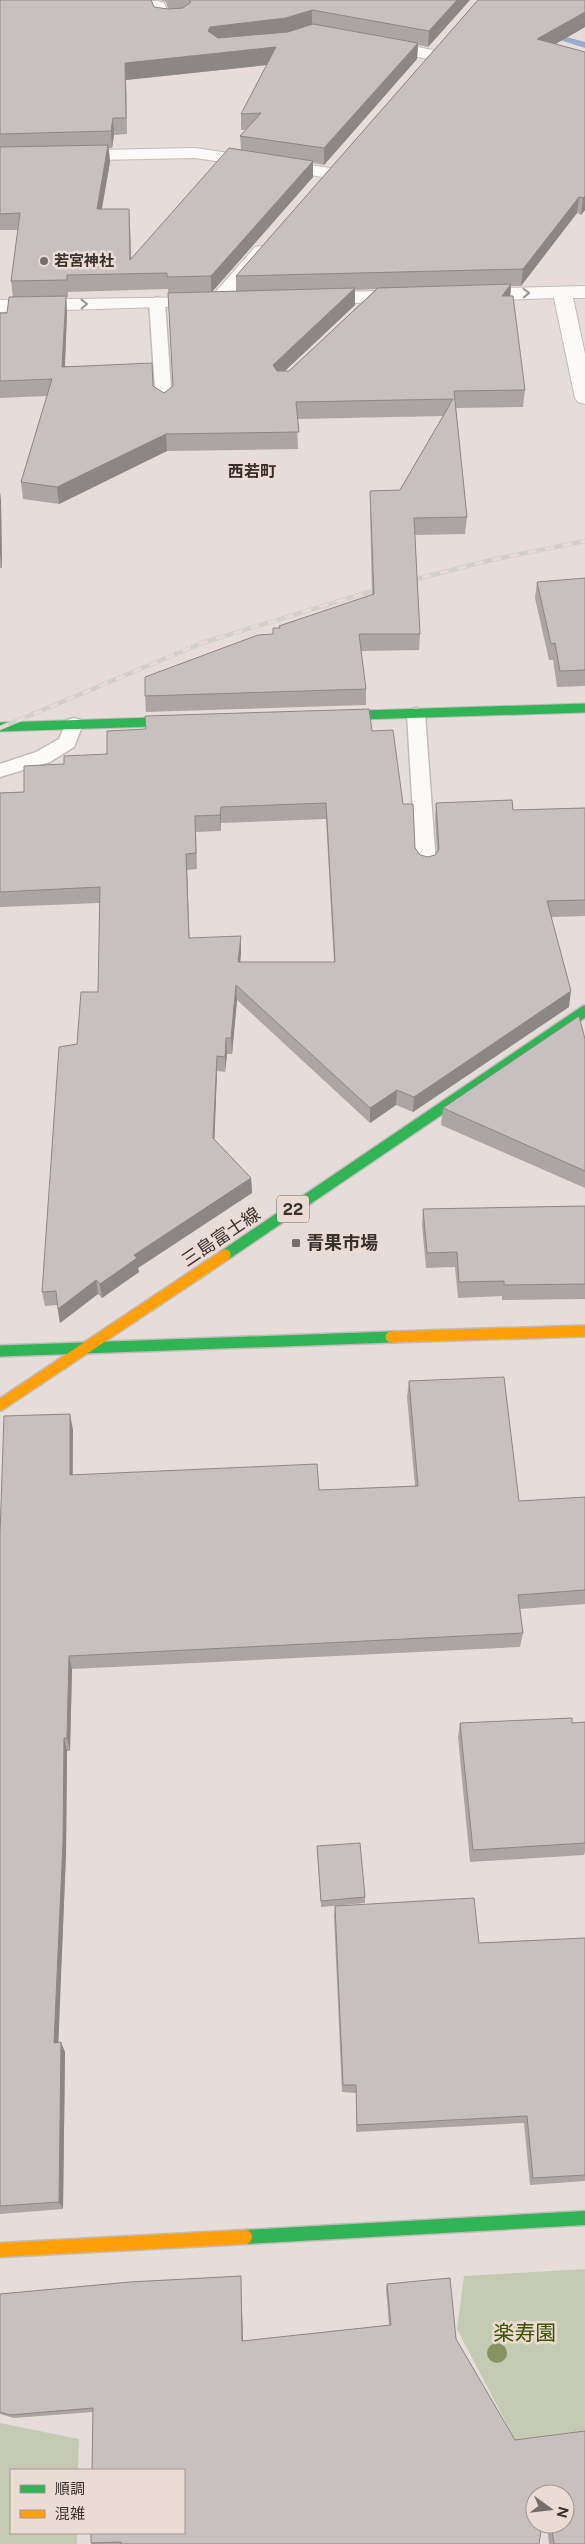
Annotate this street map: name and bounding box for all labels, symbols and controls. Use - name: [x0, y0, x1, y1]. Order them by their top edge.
- place label: 若宮神社: [54, 252, 114, 269]
- marker: 若宮神社: [38, 255, 50, 267]
- one-way arrow: [522, 288, 530, 298]
- one-way arrow: [80, 299, 88, 309]
- district label: 西若町: [228, 462, 276, 481]
- road number: 22: [277, 1196, 309, 1222]
- street label: 三島富士線: [178, 1203, 264, 1270]
- place label: 青果市場: [306, 1232, 378, 1253]
- marker: 青果市場: [290, 1237, 302, 1249]
- park label: 楽寿園: [494, 2320, 557, 2345]
- legend: [10, 2469, 185, 2534]
- text: 順調: [55, 2480, 85, 2497]
- north arrow: [525, 2484, 575, 2534]
- text: 混雑: [55, 2505, 85, 2522]
- text: N: [553, 2505, 572, 2520]

